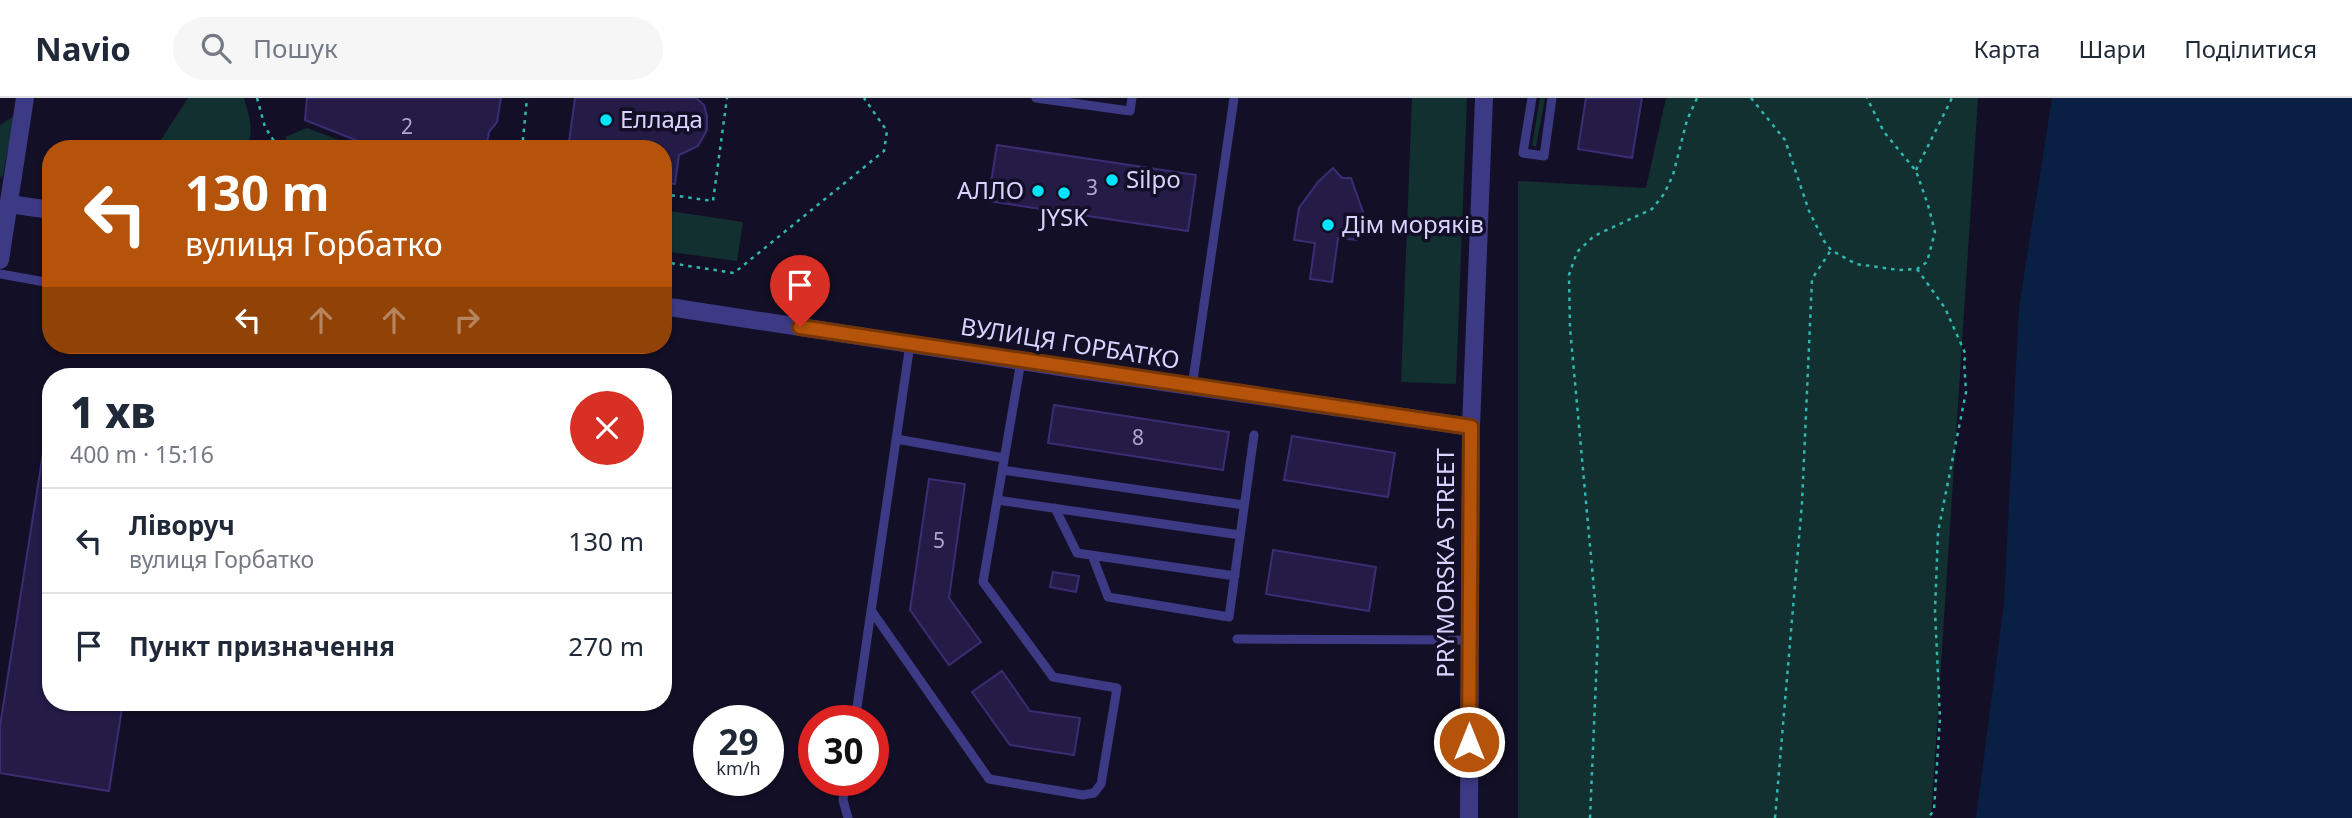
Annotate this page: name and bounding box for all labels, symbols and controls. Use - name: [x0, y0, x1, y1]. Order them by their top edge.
- search box: [173, 17, 663, 80]
- text: Navio: [35, 26, 131, 71]
- icon: search: [197, 29, 235, 67]
- text: Пошук: [253, 30, 338, 66]
- text: Карта: [1973, 32, 2040, 65]
- text: Шари: [2078, 32, 2146, 65]
- text: Поділитися: [2184, 32, 2317, 65]
- place label: Еллада: [620, 102, 703, 135]
- house number: 2: [401, 112, 413, 140]
- marker: Еллада: [598, 112, 614, 128]
- text: 130 m: [185, 159, 330, 225]
- place label: Silpo: [1126, 162, 1181, 195]
- icon: left: [70, 168, 161, 259]
- marker: Silpo: [1104, 172, 1120, 188]
- place label: АЛЛО: [957, 173, 1024, 206]
- house number: 3: [1086, 173, 1098, 201]
- marker: АЛЛО: [1030, 183, 1046, 199]
- marker: JYSK: [1056, 185, 1072, 201]
- place label: JYSK: [1038, 200, 1088, 233]
- place label: Дім моряків: [1342, 207, 1484, 240]
- marker: Дім моряків: [1320, 217, 1336, 233]
- text: вулиця Горбатко: [185, 222, 443, 265]
- pin: [770, 255, 830, 327]
- icon: arrive: [781, 266, 819, 304]
- icon: left: [229, 301, 267, 339]
- icon: ahead: [302, 301, 340, 339]
- icon: ahead: [375, 301, 413, 339]
- icon: right: [448, 301, 486, 339]
- street label: ВУЛИЦЯ ГОРБАТКО: [958, 309, 1182, 376]
- text: 1 хв: [70, 383, 156, 440]
- button: close: [570, 391, 644, 465]
- house number: 8: [1132, 423, 1144, 451]
- text: 400 m · 15:16: [70, 438, 214, 470]
- street label: PRYMORSKA STREET: [1428, 448, 1461, 678]
- text: Ліворуч: [129, 507, 235, 543]
- icon: left: [70, 522, 108, 560]
- text: 130 m: [568, 523, 644, 559]
- house number: 5: [933, 526, 945, 554]
- text: вулиця Горбатко: [129, 543, 314, 575]
- icon: arrive: [70, 627, 108, 665]
- text: Пункт призначення: [129, 628, 395, 664]
- text: 270 m: [568, 628, 644, 664]
- speed limit sign: 30: [798, 705, 889, 796]
- position arrow: [1432, 705, 1506, 779]
- text: 29: [718, 718, 759, 765]
- text: km/h: [716, 756, 761, 780]

